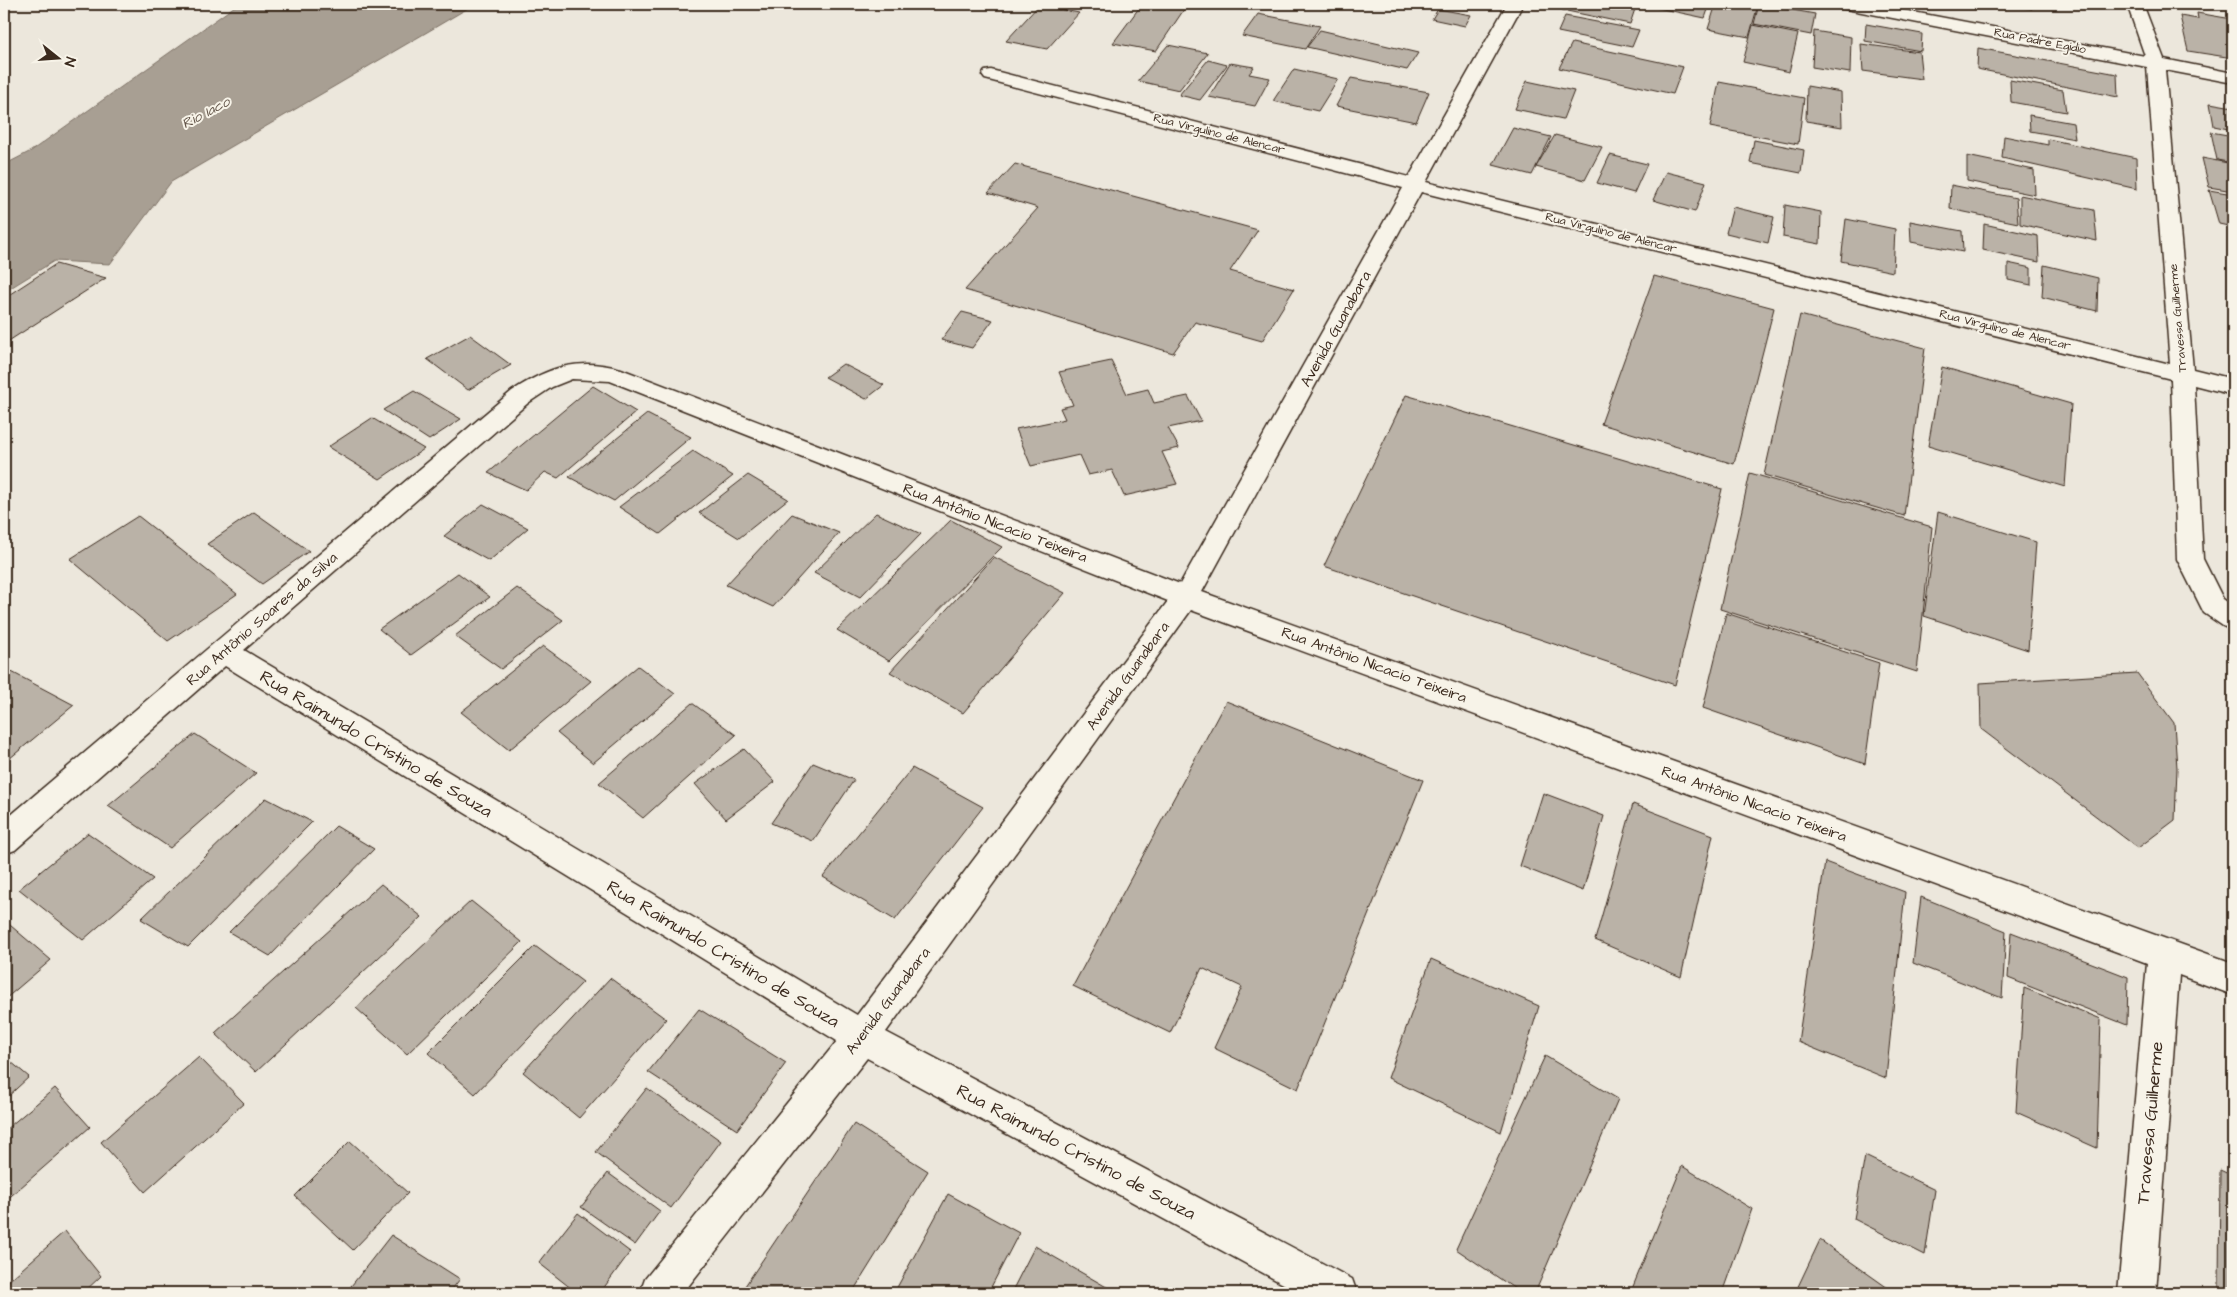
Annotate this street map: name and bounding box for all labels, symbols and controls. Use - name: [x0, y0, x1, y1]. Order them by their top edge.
- street label: Rua Padre Egidio: [1992, 24, 2088, 59]
- north arrow: [32, 32, 82, 82]
- text: N: [59, 54, 80, 69]
- water label: Rio Iaco: [179, 92, 234, 134]
- street label: Rua Virgulino de Alencar: [1151, 109, 1287, 160]
- street label: Rua Virgulino de Alencar: [1543, 208, 1679, 259]
- street label: Travessa Guilherme: [2165, 263, 2191, 373]
- street label: Avenida Guanabara: [1295, 267, 1377, 391]
- street label: Rua Virgulino de Alencar: [1937, 305, 2073, 356]
- street label: Rua Antônio Nicacio Teixeira: [900, 478, 1091, 568]
- street label: Rua Antônio Soares da Silva: [182, 547, 343, 691]
- street label: Avenida Guanabara: [1081, 617, 1175, 734]
- street label: Rua Antônio Nicacio Teixeira: [1278, 622, 1470, 708]
- street label: Rua Raimundo Cristino de Souza: [255, 664, 497, 824]
- street label: Rua Antônio Nicacio Teixeira: [1658, 761, 1850, 847]
- street label: Rua Raimundo Cristino de Souza: [602, 874, 844, 1034]
- street label: Avenida Guanabara: [841, 943, 936, 1059]
- street label: Travessa Guilherme: [2130, 1040, 2170, 1205]
- street label: Rua Raimundo Cristino de Souza: [952, 1078, 1200, 1226]

